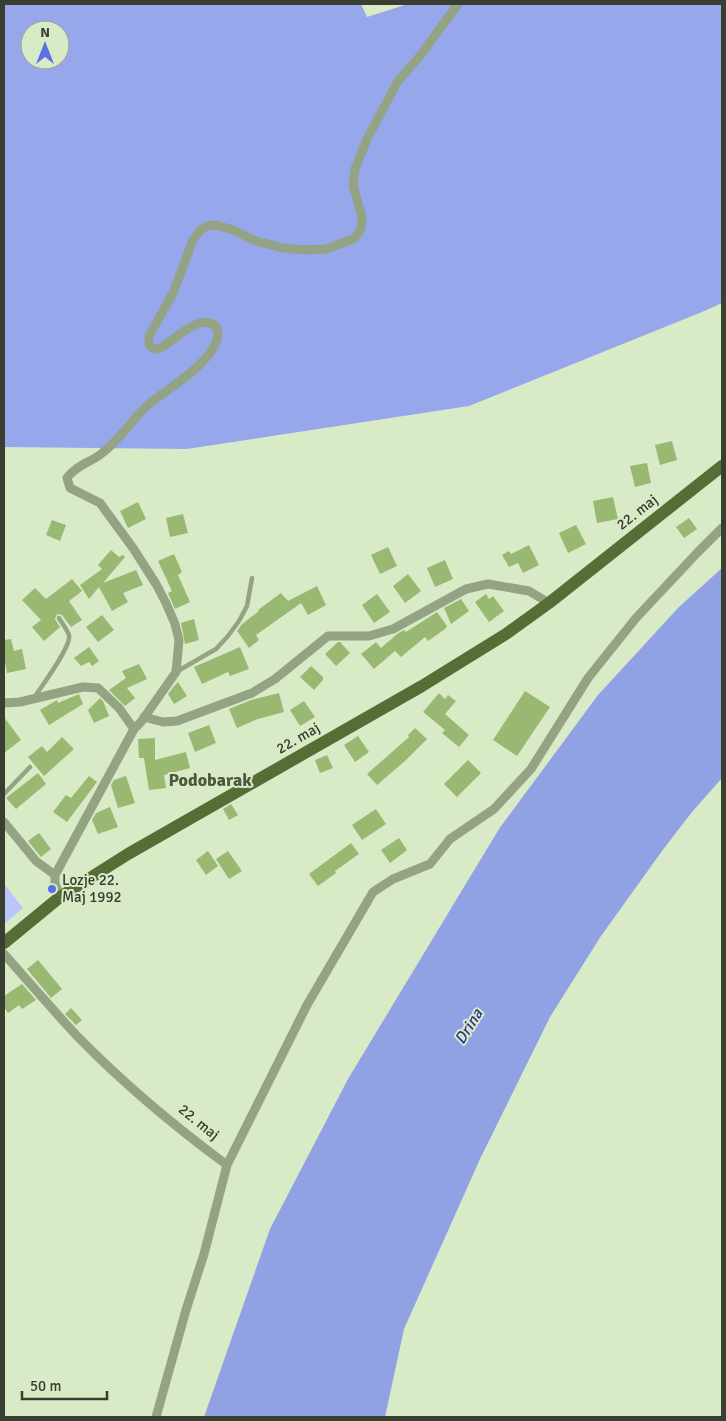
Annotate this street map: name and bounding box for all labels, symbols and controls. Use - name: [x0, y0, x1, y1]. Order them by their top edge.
- north arrow: [20, 20, 70, 70]
- text: N: [40, 24, 50, 41]
- street label: 22. maj: [613, 490, 661, 534]
- street label: 22. maj: [273, 718, 323, 758]
- district label: Podobarak: [168, 769, 252, 791]
- place label: Lozje 22. Maj 1992: [62, 871, 122, 906]
- marker: Lozje 22. Maj 1992: [46, 883, 58, 895]
- water label: Drina: [450, 1004, 488, 1048]
- street label: 22. maj: [175, 1100, 223, 1144]
- scale bar: [22, 1368, 108, 1400]
- text: 50 m: [30, 1377, 61, 1395]

